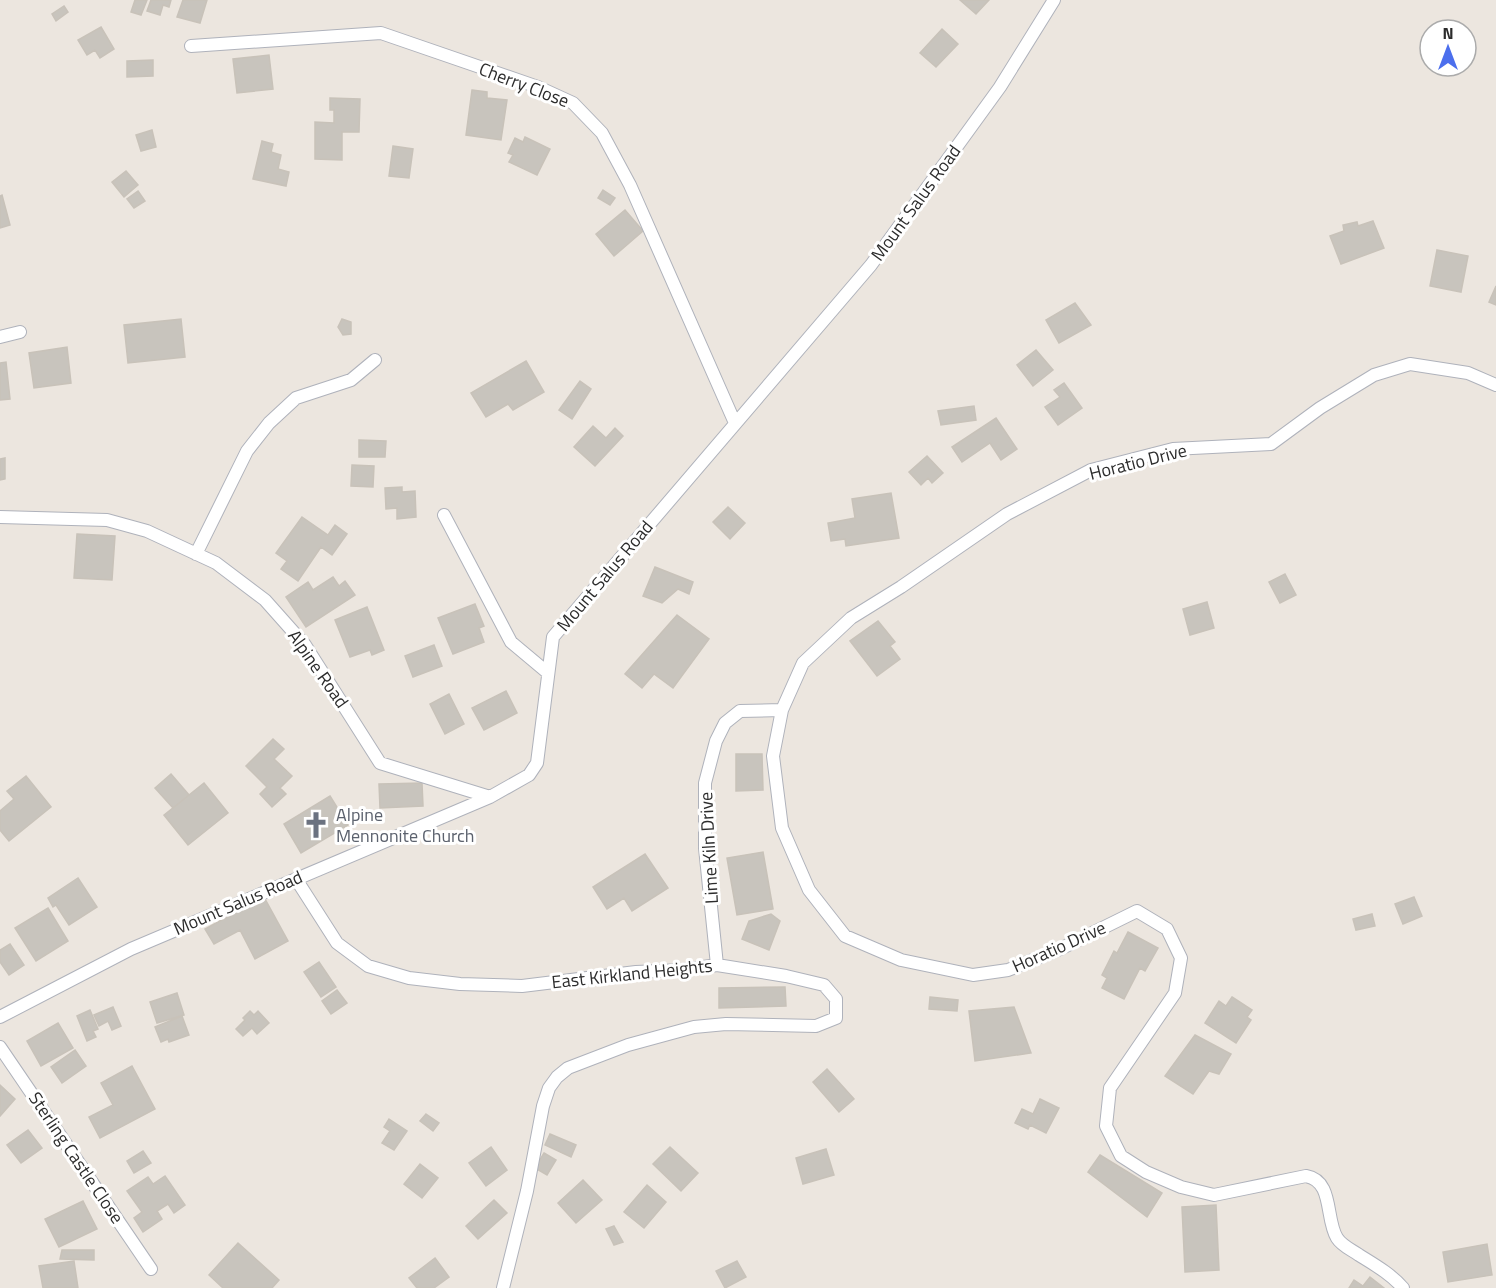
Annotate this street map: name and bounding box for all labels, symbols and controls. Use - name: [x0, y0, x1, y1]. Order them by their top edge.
- north arrow: [1418, 18, 1478, 78]
- text: N: [1442, 21, 1454, 45]
- street label: Cherry Close: [475, 55, 573, 114]
- street label: Mount Salus Road: [864, 139, 967, 266]
- street label: Horatio Drive: [1086, 436, 1190, 487]
- street label: Mount Salus Road: [550, 514, 659, 637]
- street label: Alpine Road: [282, 624, 355, 713]
- street label: Lime Kiln Drive: [692, 791, 725, 905]
- place label: Alpine Mennonite Church: [336, 801, 475, 849]
- church icon: Alpine Mennonite Church: [301, 810, 331, 840]
- street label: Mount Salus Road: [169, 863, 306, 942]
- street label: Horatio Drive: [1008, 914, 1110, 979]
- street label: East Kirkland Heights: [550, 952, 714, 995]
- street label: Sterling Castle Close: [22, 1086, 131, 1229]

